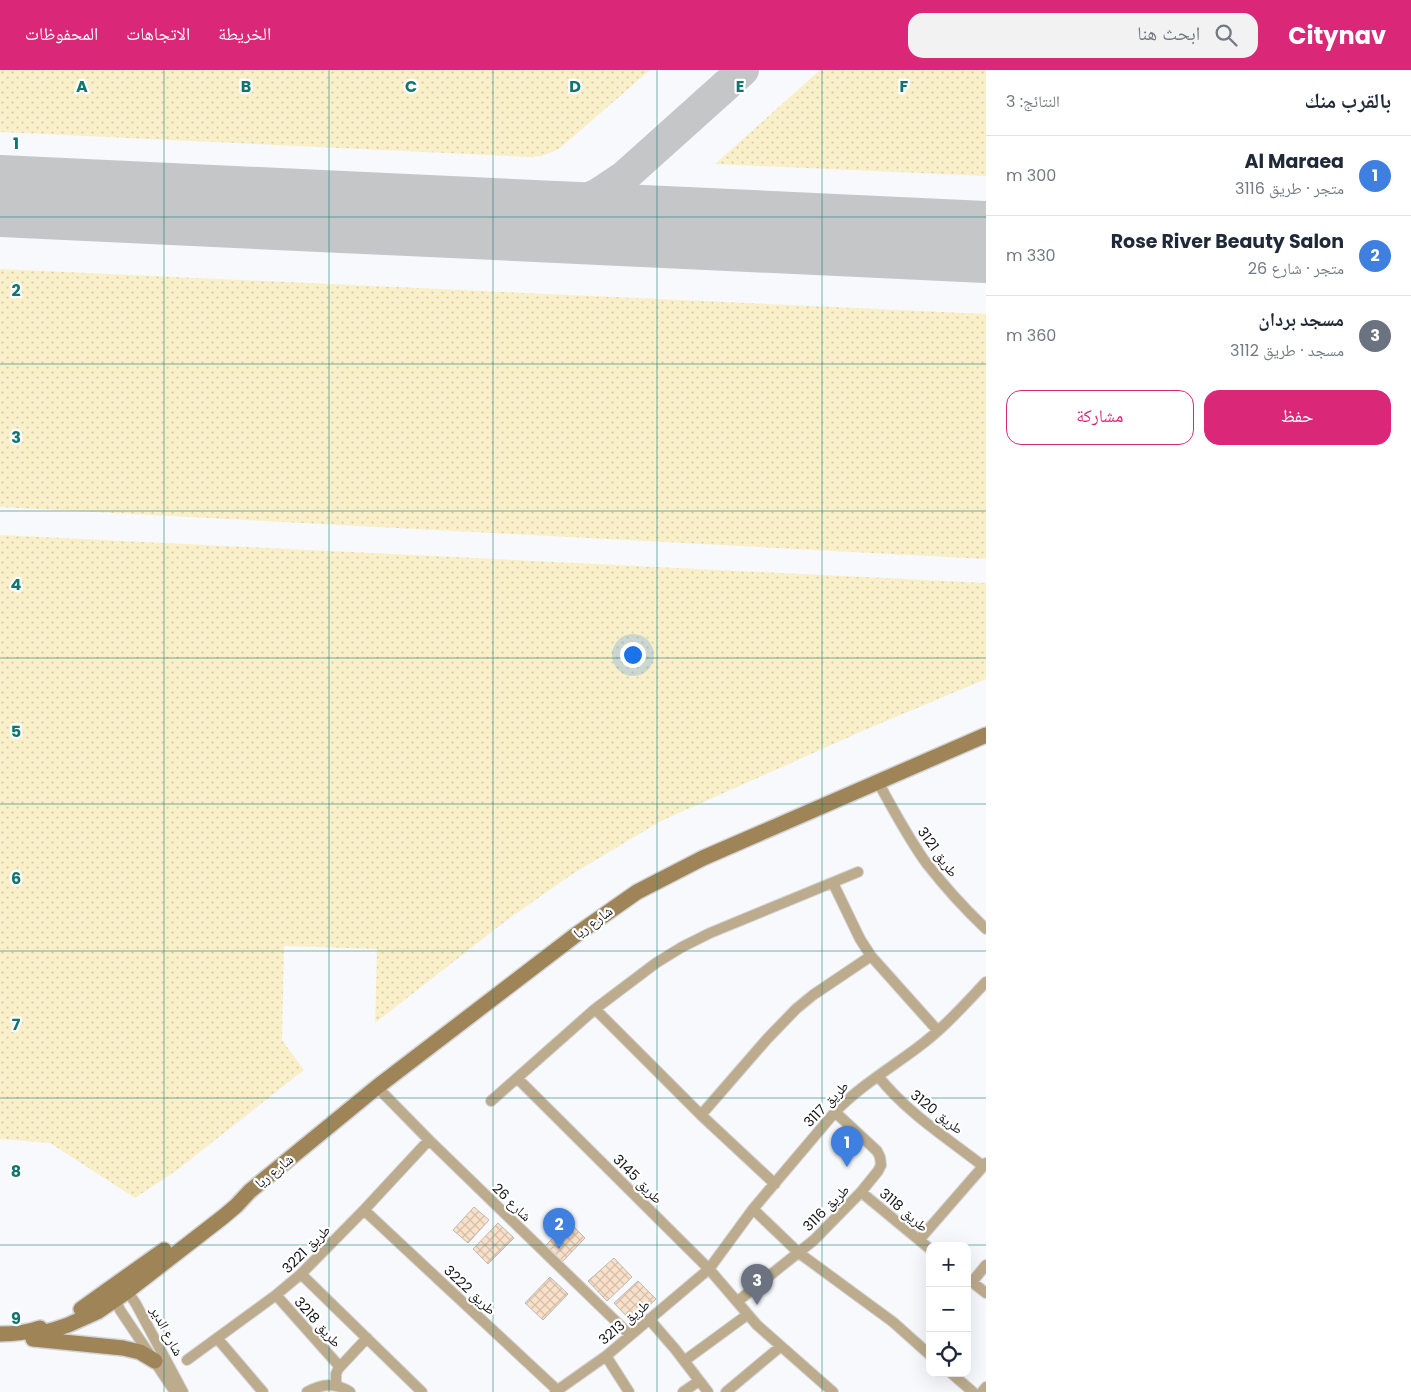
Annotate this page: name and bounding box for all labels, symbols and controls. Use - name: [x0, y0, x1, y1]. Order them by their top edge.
- search box: [908, 13, 1258, 58]
- text: Citynav: [1288, 19, 1386, 52]
- text: ابحث هنا: [1137, 20, 1200, 47]
- text: المحفوظات: [25, 21, 98, 46]
- text: الاتجاهات: [126, 21, 190, 46]
- text: الخريطة: [218, 21, 271, 46]
- icon: search: [1212, 21, 1240, 49]
- text: A: [76, 75, 88, 98]
- text: B: [241, 75, 251, 98]
- text: C: [405, 75, 417, 98]
- text: D: [569, 75, 581, 98]
- text: E: [736, 75, 744, 98]
- text: F: [900, 75, 909, 98]
- text: بالقرب منك: [1305, 86, 1391, 115]
- text: النتائج: 3: [1006, 90, 1060, 113]
- text: 1: [13, 132, 19, 155]
- text: Al Maraea: [1244, 148, 1344, 175]
- text: 300 m: [1006, 164, 1056, 187]
- text: 1: [1372, 164, 1378, 187]
- text: متجر · طريق 3116: [1235, 177, 1344, 200]
- text: Rose River Beauty Salon: [1111, 228, 1344, 255]
- text: 330 m: [1006, 244, 1056, 267]
- text: 2: [1370, 244, 1380, 267]
- text: متجر · شارع 26: [1248, 257, 1344, 280]
- text: 2: [11, 279, 21, 302]
- text: مسجد بردان: [1258, 306, 1344, 333]
- text: 360 m: [1006, 324, 1056, 347]
- text: 3: [1370, 324, 1380, 347]
- text: مسجد · طريق 3112: [1230, 339, 1344, 362]
- button: مشاركة: [1006, 390, 1194, 445]
- button: حفظ: [1204, 390, 1391, 445]
- text: 3: [11, 426, 21, 449]
- text: 4: [11, 573, 22, 596]
- your location: [620, 642, 646, 668]
- text: 5: [11, 720, 21, 743]
- street label: طريق 3121: [913, 823, 963, 881]
- text: 6: [11, 867, 21, 890]
- street label: شارع ريا: [569, 901, 617, 943]
- text: 7: [12, 1013, 21, 1036]
- street label: طريق 3117: [799, 1076, 853, 1132]
- street label: طريق 3120: [906, 1085, 968, 1139]
- pin: 1: [831, 1126, 863, 1167]
- street label: شارع ريا: [251, 1149, 297, 1193]
- street label: طريق 3145: [609, 1150, 667, 1208]
- text: 8: [11, 1160, 21, 1183]
- street label: شارع 26: [488, 1178, 536, 1226]
- street label: طريق 3116: [798, 1180, 854, 1236]
- street label: طريق 3118: [875, 1184, 933, 1236]
- pin: 2: [543, 1208, 575, 1249]
- street label: طريق 3221: [277, 1220, 335, 1278]
- map controls: [926, 1242, 971, 1377]
- button: +: [926, 1242, 971, 1287]
- street label: طريق 3222: [439, 1261, 501, 1319]
- pin: 3: [741, 1264, 773, 1305]
- button: −: [926, 1287, 971, 1332]
- street label: طريق 3218: [290, 1292, 346, 1352]
- street label: طريق 3213: [594, 1295, 654, 1349]
- street label: شارع الدير: [145, 1302, 188, 1359]
- text: 9: [11, 1307, 21, 1330]
- button: locate: [926, 1332, 971, 1377]

